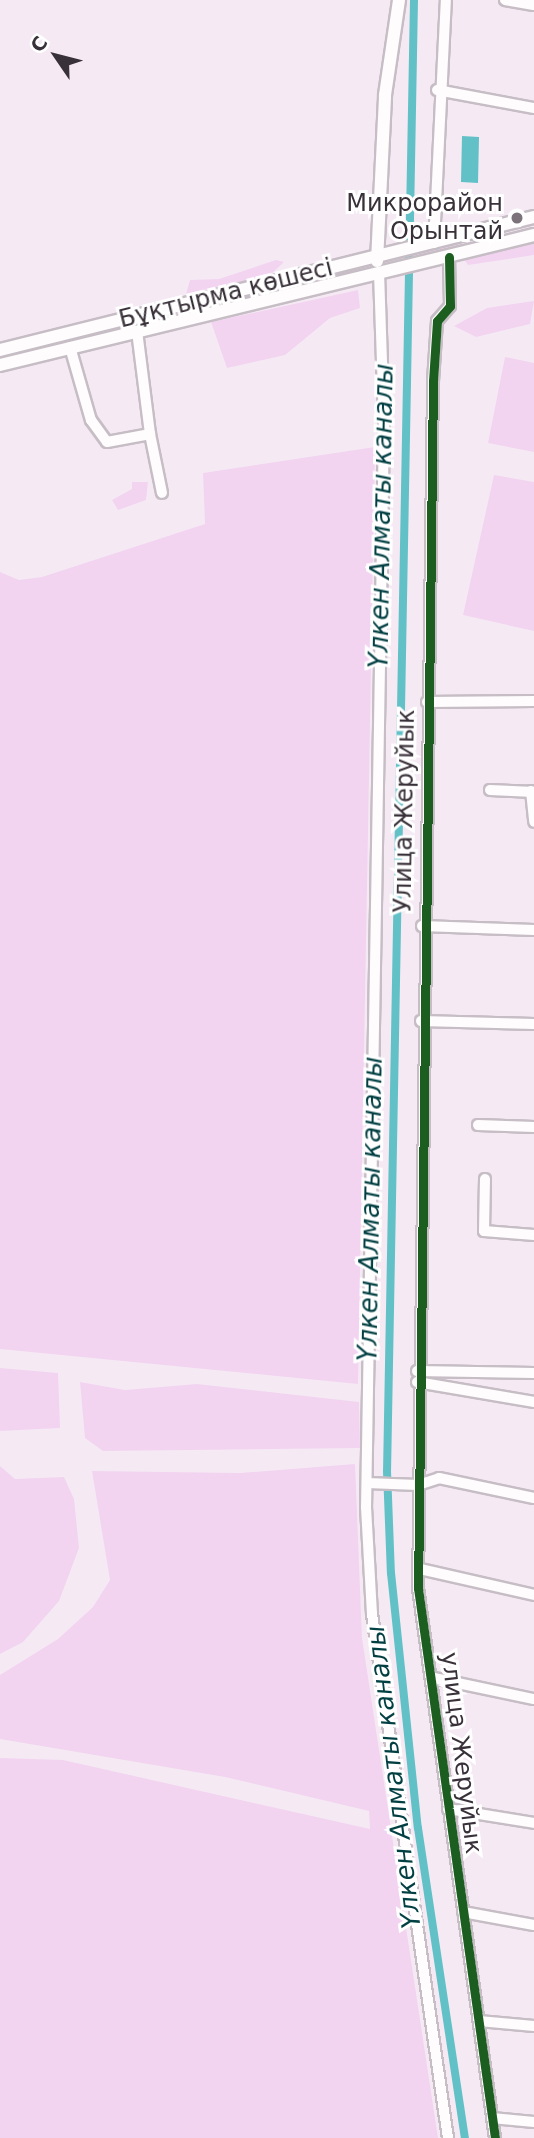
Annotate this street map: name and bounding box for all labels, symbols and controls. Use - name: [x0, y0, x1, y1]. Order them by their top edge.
- north arrow: [21, 21, 91, 91]
- text: С: [26, 32, 52, 56]
- place label: Микрорайон Орынтай: [346, 190, 503, 246]
- marker: Микрорайон Орынтай: [509, 210, 525, 226]
- street label: Бұқтырма көшесі: [116, 253, 336, 335]
- water label: Үлкен Алматы каналы: [364, 363, 400, 669]
- street label: Улица Жеруйык: [389, 709, 421, 913]
- water label: Үлкен Алматы каналы: [353, 1056, 389, 1362]
- water label: Үлкен Алматы каналы: [360, 1624, 428, 1930]
- street label: улица Жеруйык: [434, 1651, 488, 1855]

